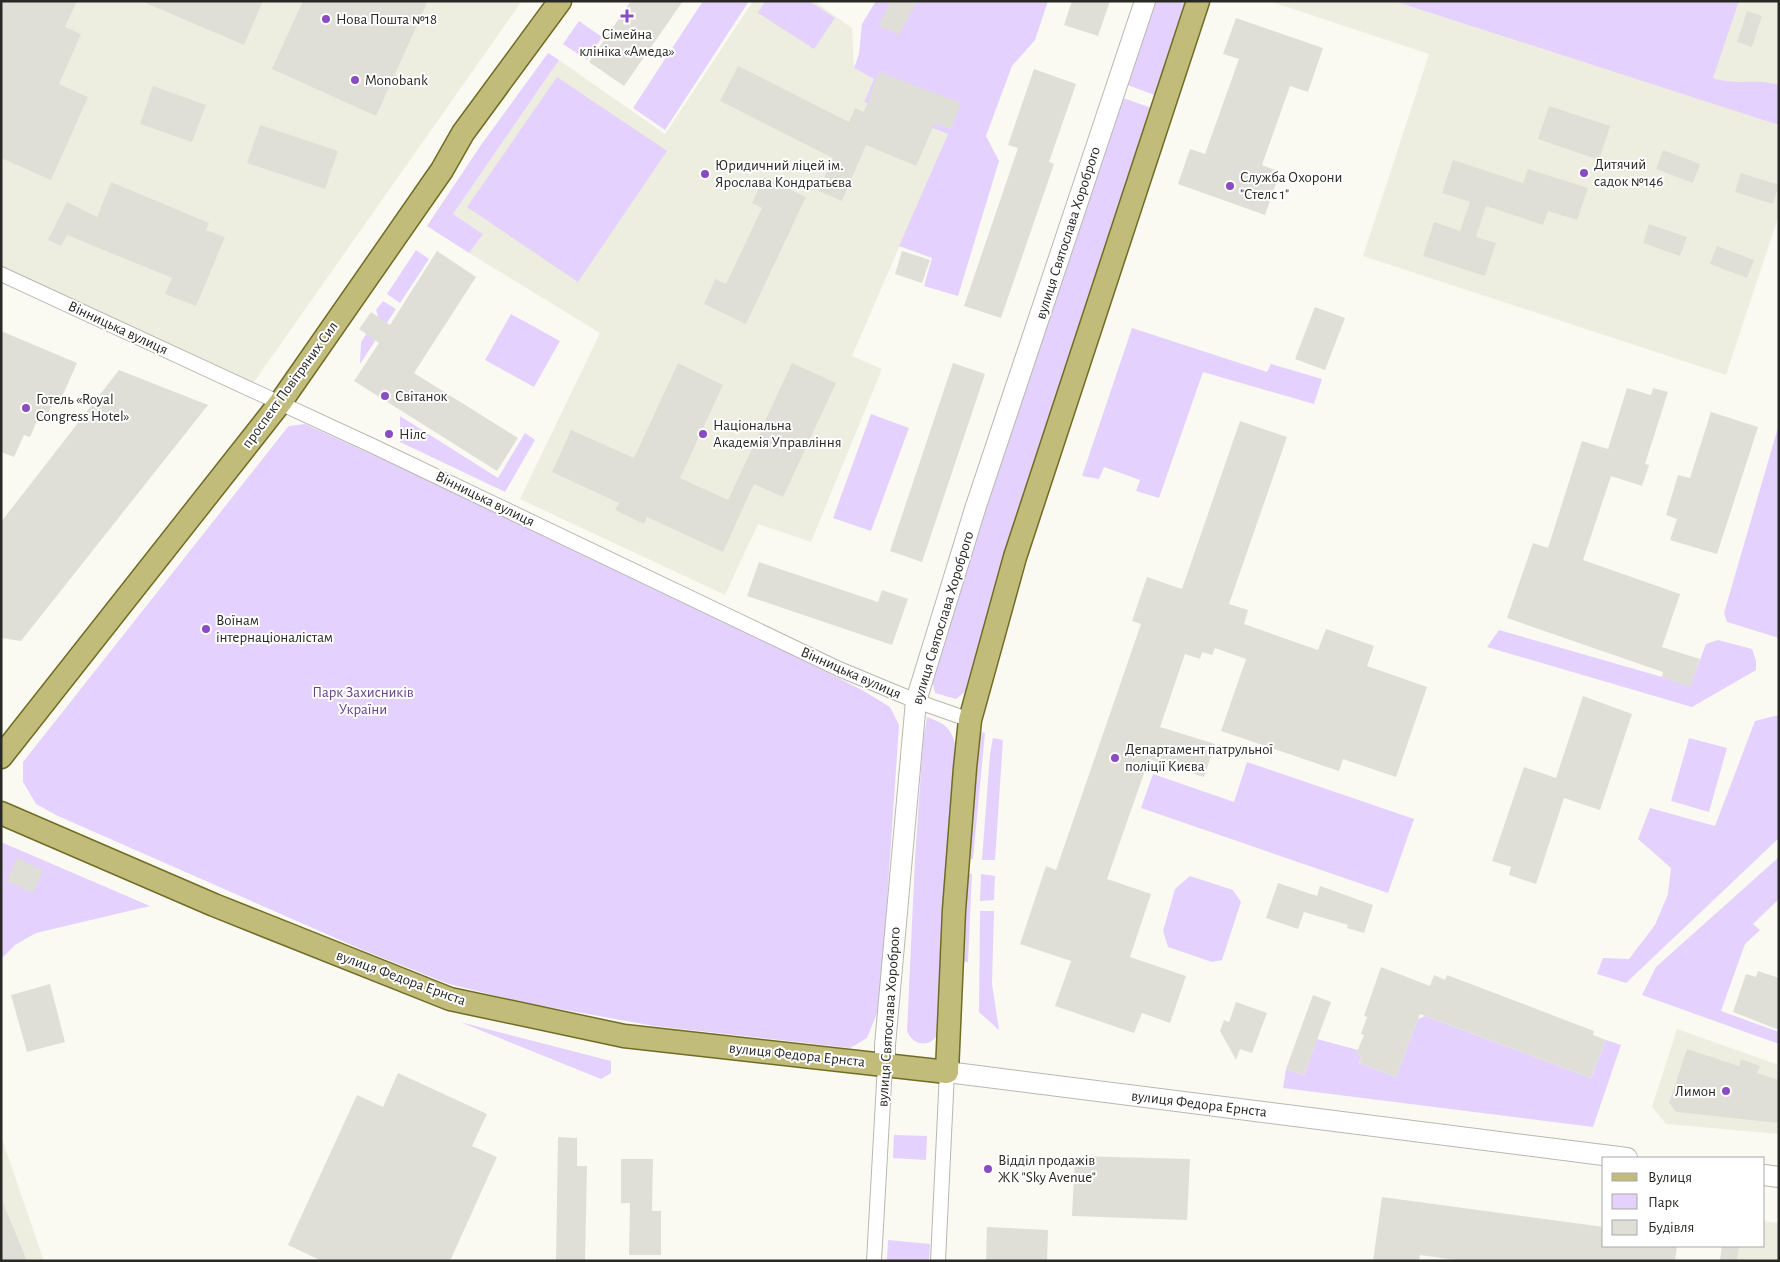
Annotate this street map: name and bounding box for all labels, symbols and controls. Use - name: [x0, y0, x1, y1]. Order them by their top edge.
- marker: Сімейна клініка «Амеда»: [620, 9, 634, 23]
- place label: Нова Пошта №18: [336, 12, 437, 27]
- marker: Нова Пошта №18: [320, 13, 332, 25]
- place label: Сімейна клініка «Амеда»: [579, 27, 675, 59]
- place label: Monobank: [365, 73, 428, 88]
- marker: Monobank: [349, 74, 361, 86]
- street label: вулиця Святослава Хороброго: [1033, 145, 1103, 321]
- place label: Дитячий садок №146: [1594, 157, 1663, 189]
- place label: Юридичний ліцей ім. Ярослава Кондратьєва: [715, 158, 852, 190]
- marker: Дитячий садок №146: [1578, 167, 1590, 179]
- marker: Юридичний ліцей ім. Ярослава Кондратьєва: [699, 168, 711, 180]
- place label: Служба Охорони "Стелс 1": [1240, 170, 1342, 202]
- marker: Служба Охорони "Стелс 1": [1224, 180, 1236, 192]
- street label: Вінницька вулиця: [66, 298, 170, 358]
- street label: проспект Повітряних Сил: [239, 319, 341, 451]
- place label: Світанок: [395, 389, 448, 404]
- marker: Світанок: [379, 390, 391, 402]
- place label: Готель «Royal Congress Hotel»: [36, 392, 130, 424]
- marker: Готель «Royal Congress Hotel»: [20, 402, 32, 414]
- place label: Національна Академія Управління: [713, 418, 842, 450]
- place label: Нілс: [399, 427, 426, 442]
- marker: Нілс: [383, 428, 395, 440]
- marker: Національна Академія Управління: [697, 428, 709, 440]
- street label: Вінницька вулиця: [433, 469, 537, 529]
- street label: вулиця Святослава Хороброго: [909, 530, 977, 706]
- place label: Воїнам інтернаціоналістам: [216, 613, 333, 645]
- marker: Воїнам інтернаціоналістам: [200, 623, 212, 635]
- street label: Вінницька вулиця: [799, 644, 903, 702]
- park label: Парк Захисників України: [312, 685, 414, 717]
- place label: Департамент патрульної поліції Києва: [1125, 742, 1273, 774]
- marker: Департамент патрульної поліції Києва: [1109, 752, 1121, 764]
- street label: вулиця Святослава Хороброго: [875, 926, 903, 1108]
- street label: вулиця Федора Ернста: [334, 948, 468, 1008]
- street label: вулиця Федора Ернста: [728, 1040, 866, 1070]
- place label: Лимон: [1675, 1084, 1716, 1099]
- marker: Лимон: [1720, 1085, 1732, 1097]
- street label: вулиця Федора Ернста: [1130, 1088, 1268, 1120]
- place label: Відділ продажів ЖК "Sky Avenue": [998, 1153, 1096, 1185]
- legend: [1602, 1157, 1765, 1247]
- marker: Відділ продажів ЖК "Sky Avenue": [982, 1163, 994, 1175]
- text: Вулиця: [1648, 1170, 1692, 1185]
- text: Парк: [1648, 1195, 1679, 1210]
- text: Будівля: [1648, 1220, 1694, 1235]

